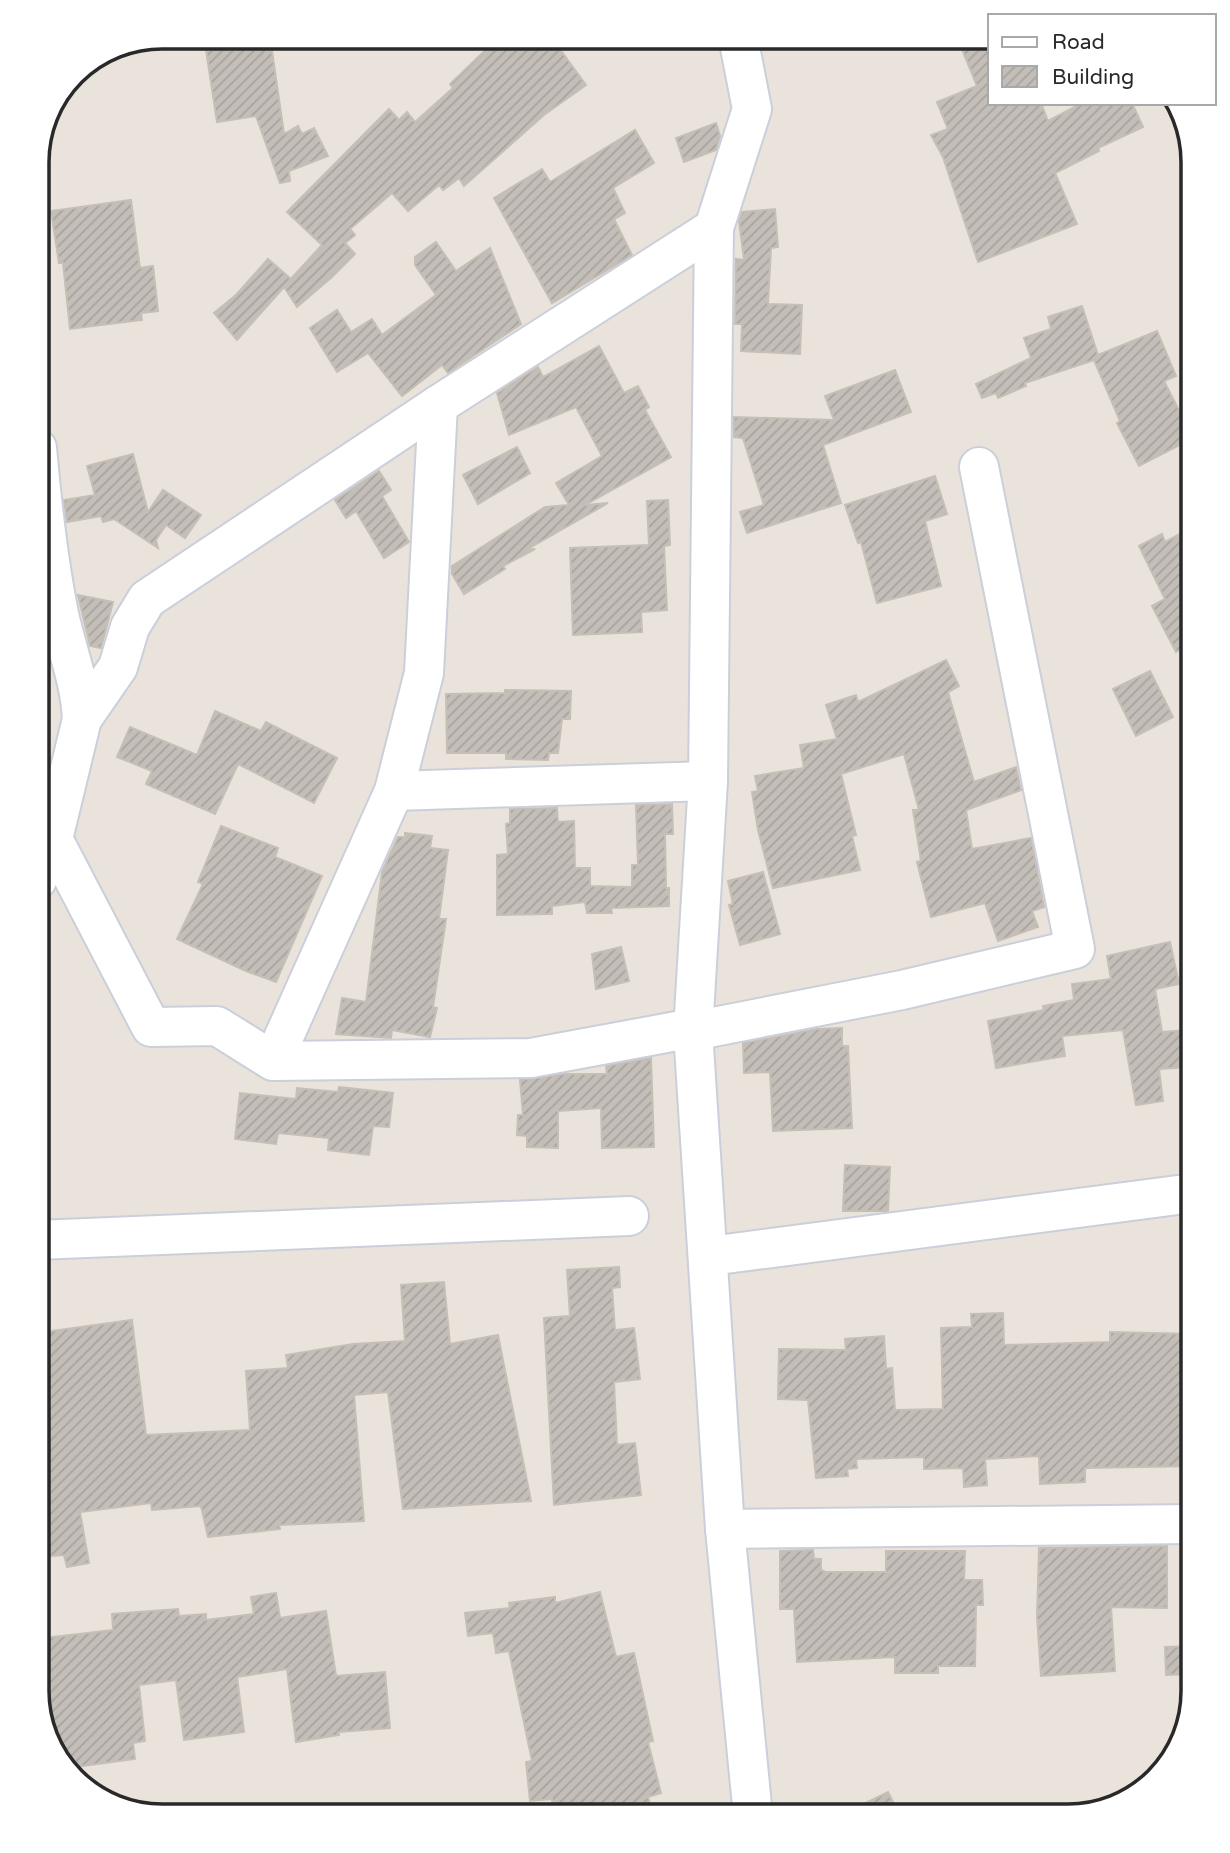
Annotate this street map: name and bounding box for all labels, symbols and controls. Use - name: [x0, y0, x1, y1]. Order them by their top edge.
- legend: [988, 14, 1216, 105]
- text: Road: [1052, 30, 1105, 55]
- text: Building: [1052, 65, 1134, 90]

